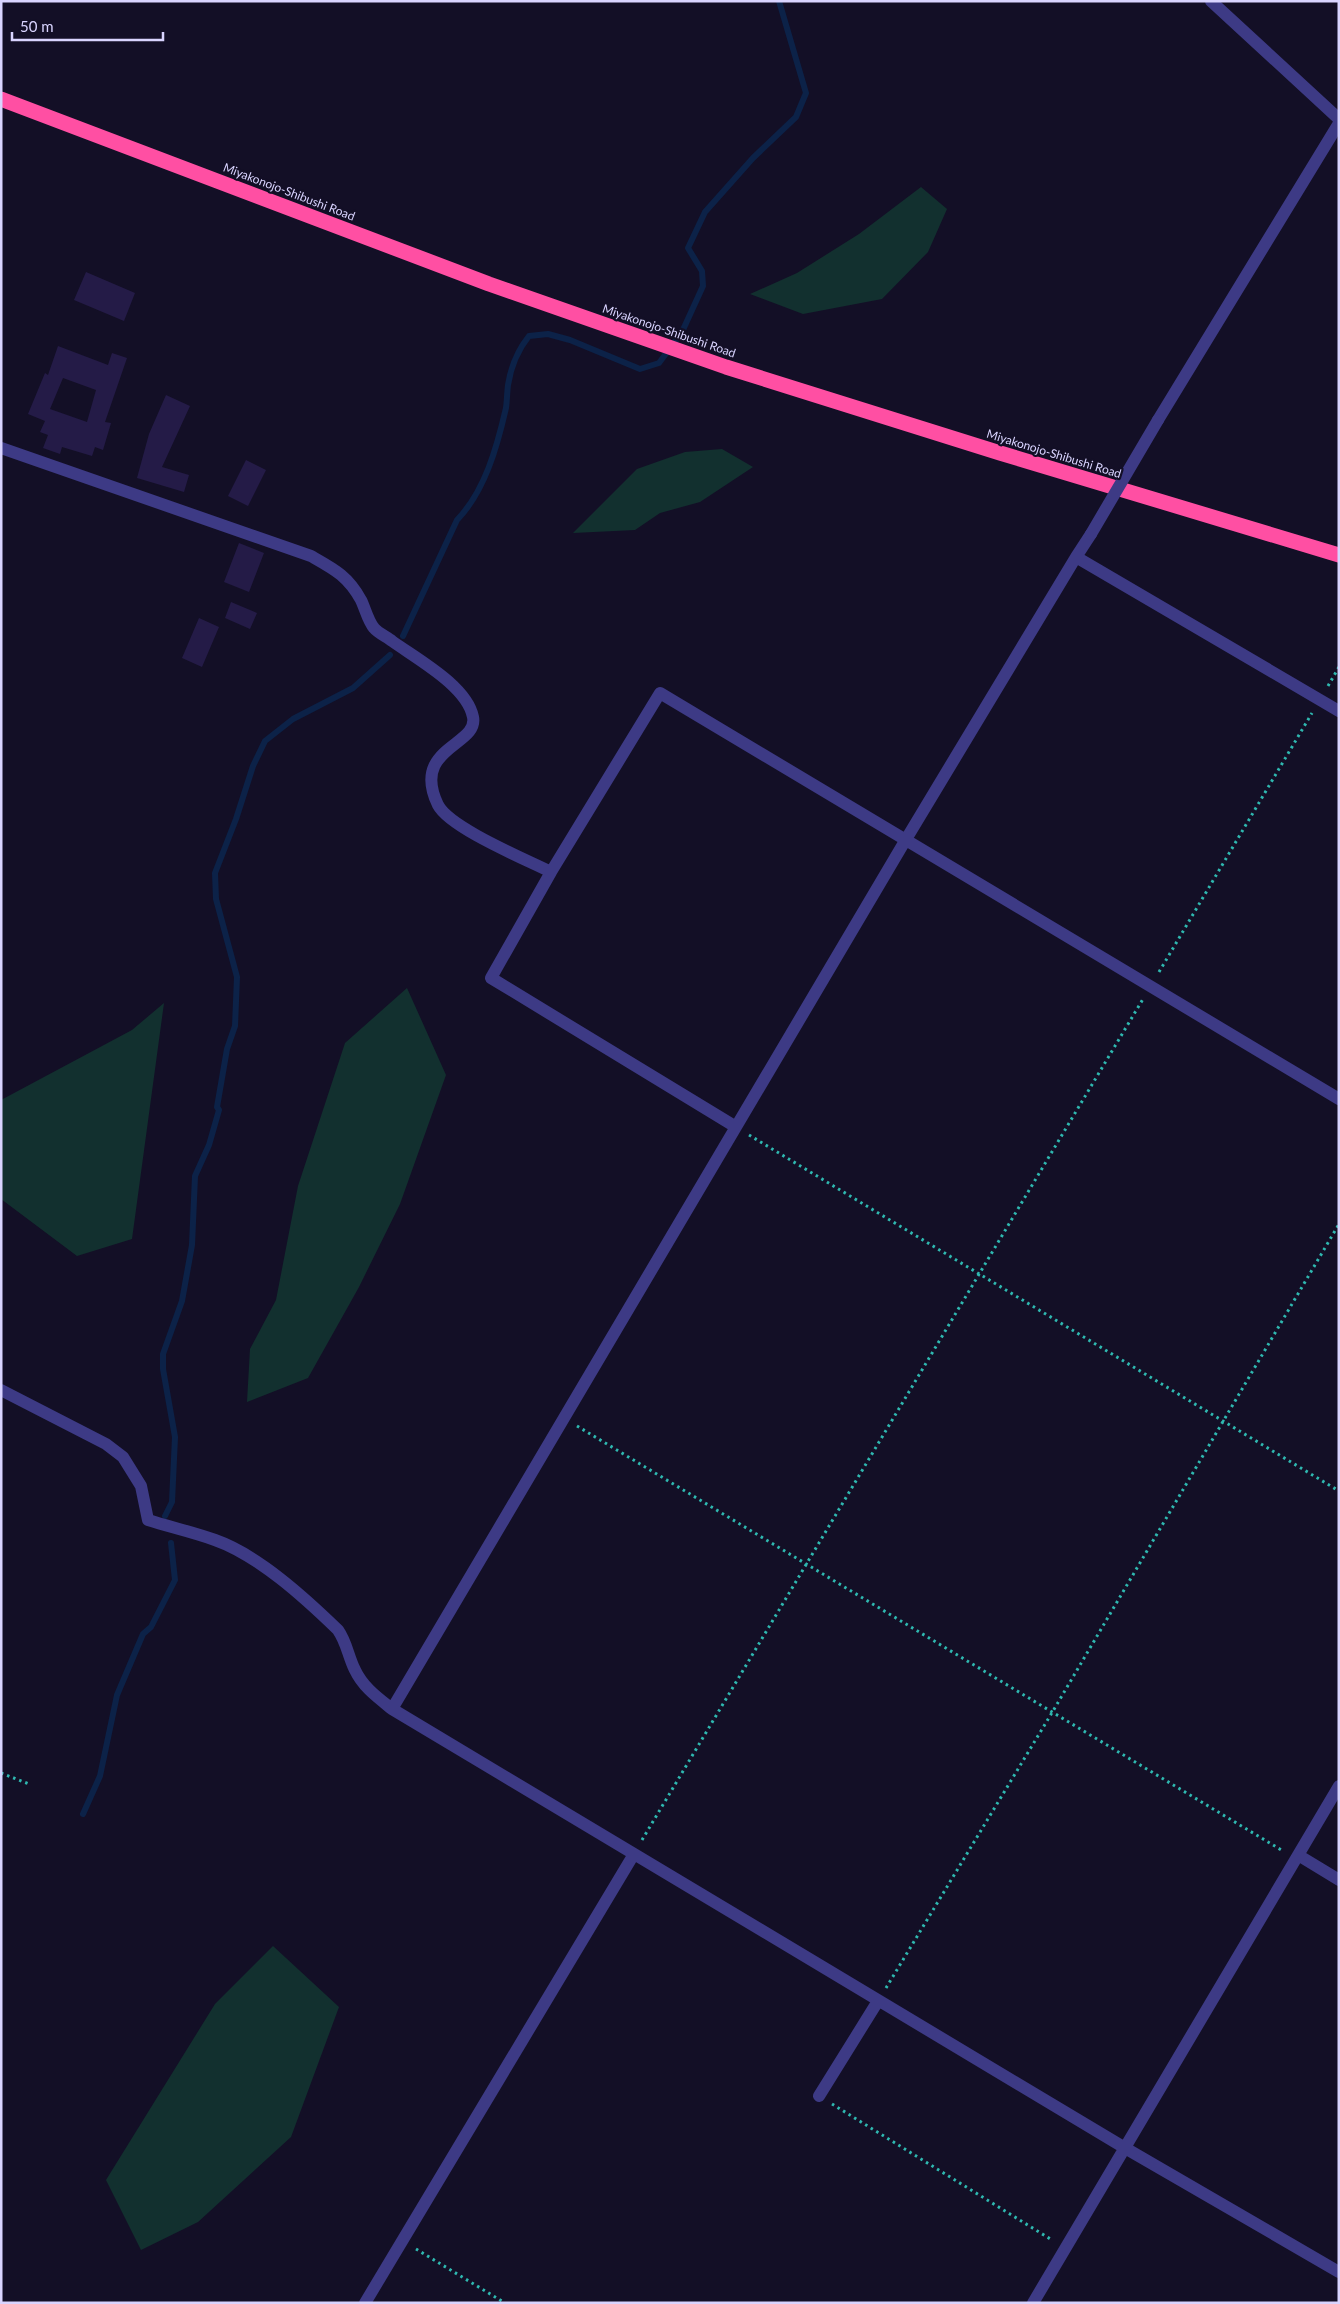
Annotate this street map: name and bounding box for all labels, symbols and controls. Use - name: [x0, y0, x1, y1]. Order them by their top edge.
- scale bar: [12, 10, 164, 42]
- text: 50 m: [20, 17, 54, 35]
- street label: Miyakonojo-Shibushi Road: [221, 159, 357, 224]
- street label: Miyakonojo-Shibushi Road: [601, 301, 738, 360]
- street label: Miyakonojo-Shibushi Road: [985, 426, 1123, 481]

